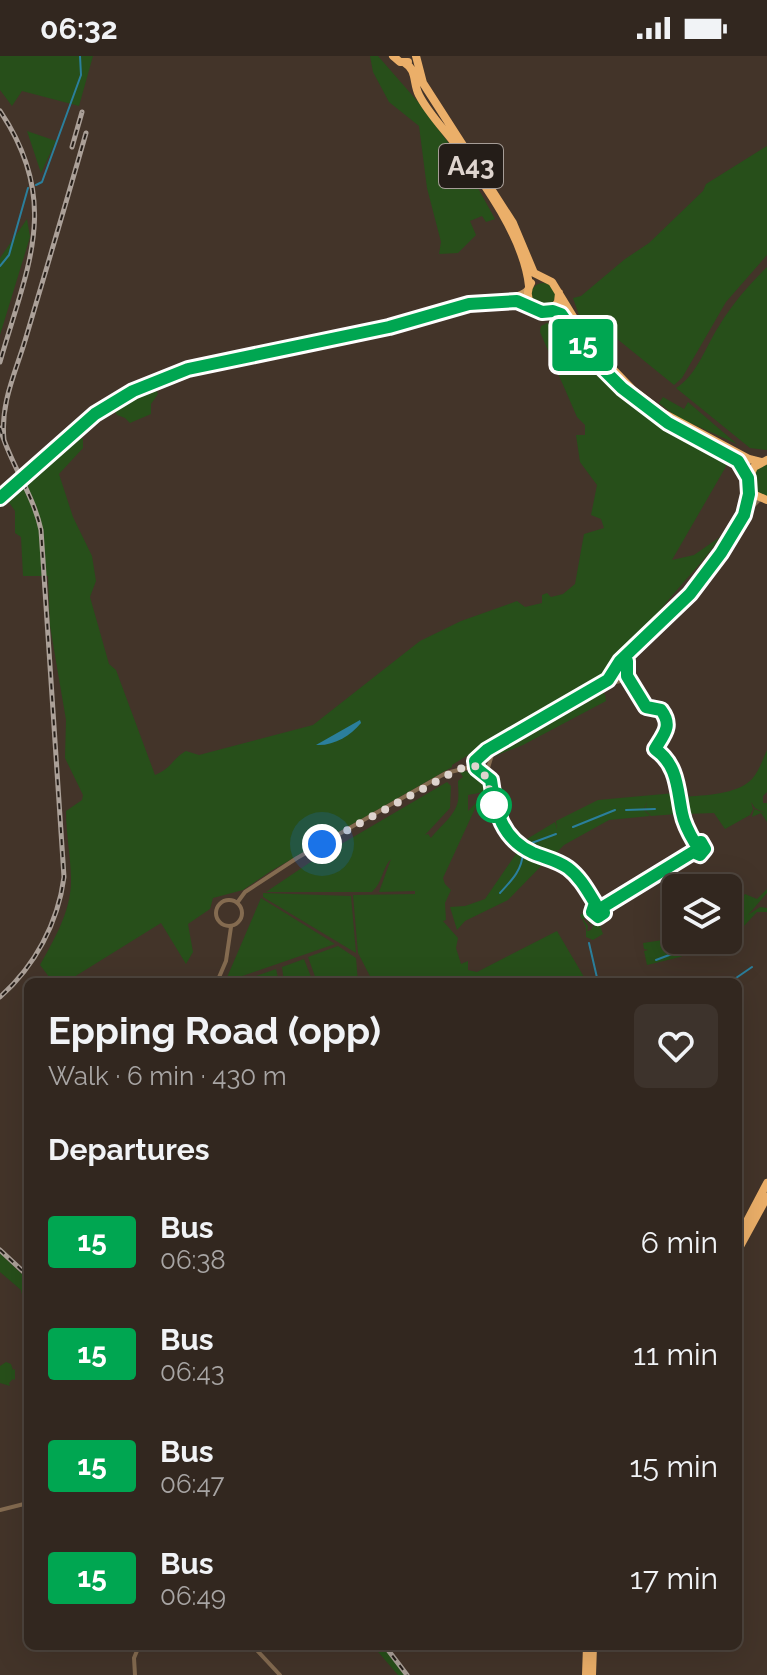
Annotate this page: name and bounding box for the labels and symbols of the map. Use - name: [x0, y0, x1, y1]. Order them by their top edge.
- road number: A43: [439, 144, 503, 188]
- line badge: 15: [547, 319, 619, 371]
- unlabelled marker: [477, 788, 511, 822]
- your location: [302, 824, 342, 864]

